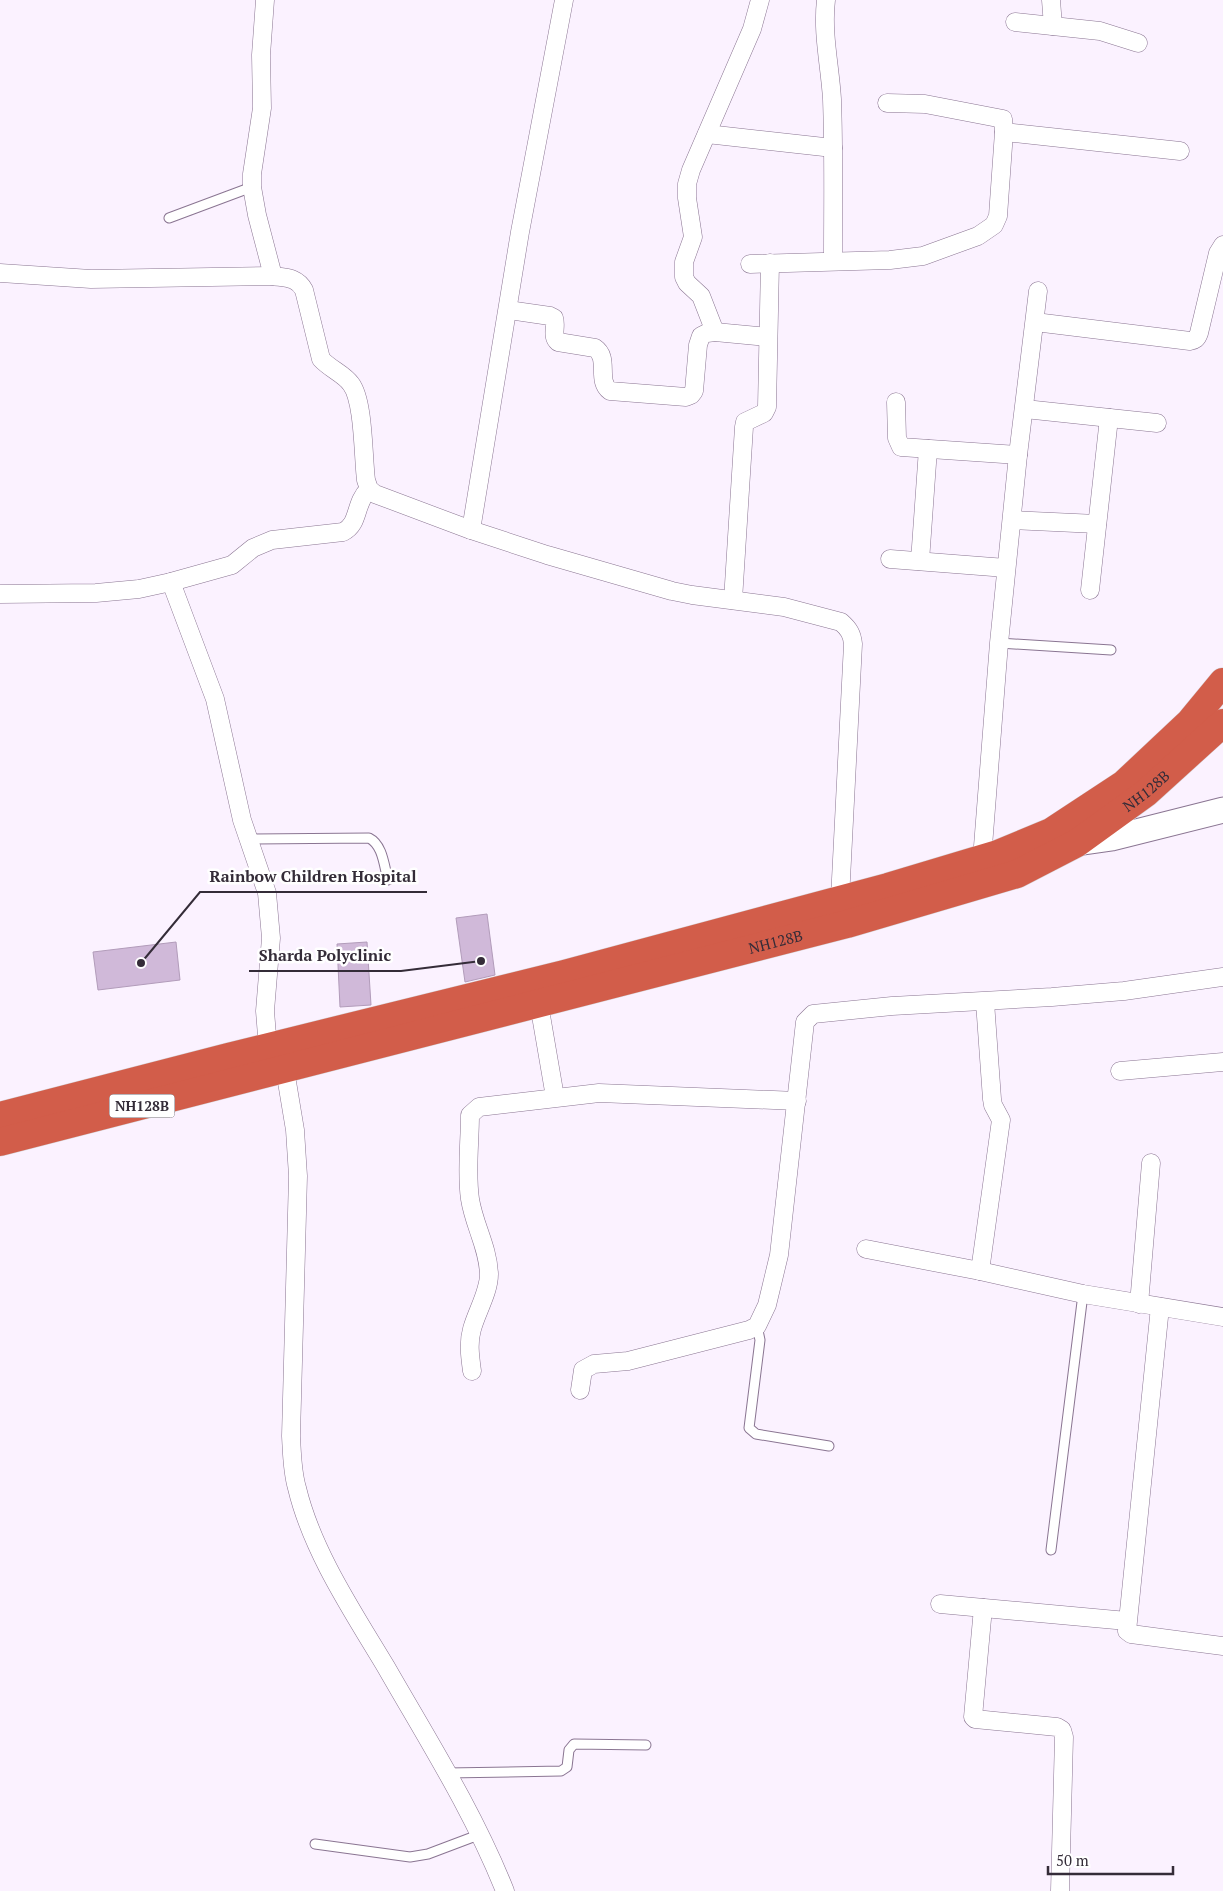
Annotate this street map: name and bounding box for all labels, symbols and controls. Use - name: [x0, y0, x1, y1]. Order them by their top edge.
- street label: NH128B: [1118, 765, 1174, 816]
- callout: Rainbow Children Hospital: [200, 861, 427, 892]
- text: Rainbow Children Hospital: [210, 865, 416, 887]
- street label: NH128B: [746, 925, 805, 958]
- callout: Sharda Polyclinic: [249, 940, 401, 971]
- text: Sharda Polyclinic: [259, 944, 391, 966]
- road number: NH128B: [110, 1094, 174, 1118]
- scale bar: [1048, 1844, 1173, 1876]
- text: 50 m: [1056, 1850, 1089, 1870]

